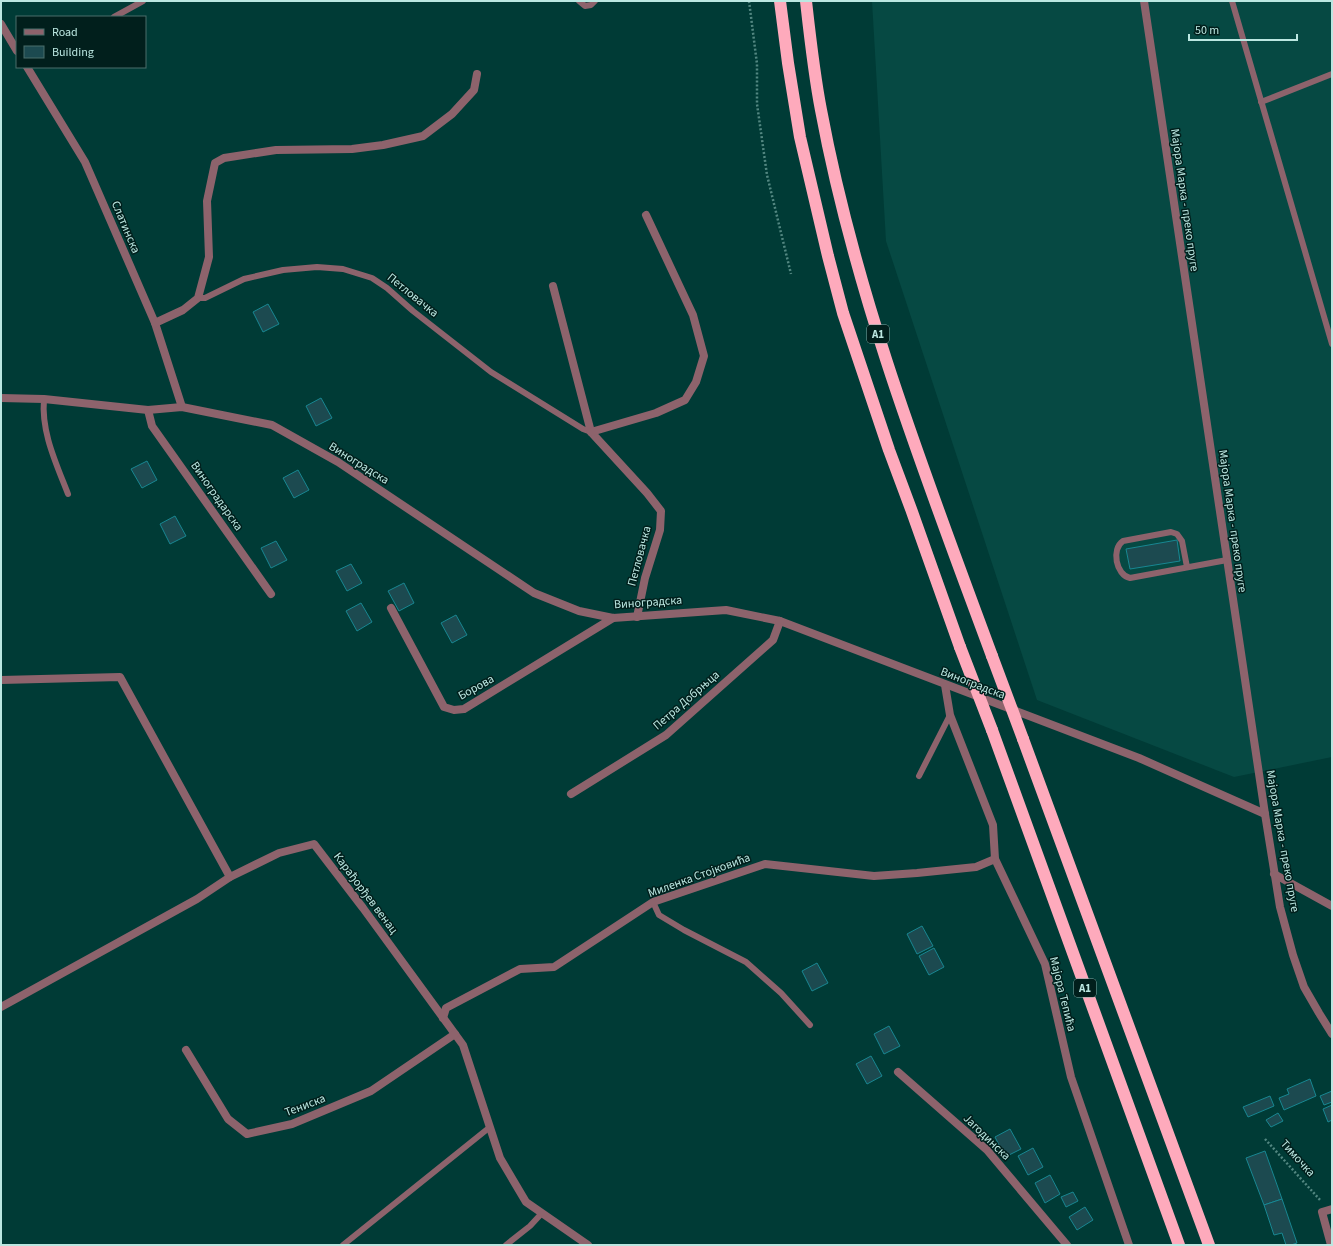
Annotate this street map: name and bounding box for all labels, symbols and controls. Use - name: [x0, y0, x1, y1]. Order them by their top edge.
- legend: [16, 16, 146, 68]
- scale bar: [1189, 16, 1297, 42]
- text: 50 m: [1195, 22, 1219, 39]
- text: Road: [52, 24, 78, 41]
- text: Building: [52, 44, 94, 61]
- street label: Мајора Марка - преко пруге: [1166, 128, 1203, 273]
- street label: Слатинска: [107, 198, 144, 256]
- street label: Петловачка: [383, 269, 442, 321]
- road number: A1: [867, 325, 889, 343]
- street label: Виноградска: [325, 438, 392, 489]
- street label: Мајора Марка - преко пруге: [1214, 449, 1251, 594]
- street label: Виноградарска: [186, 458, 247, 534]
- street label: Петловачка: [623, 524, 656, 588]
- street label: Виноградска: [613, 592, 683, 613]
- street label: Виноградска: [938, 663, 1008, 704]
- street label: Петра Добрњца: [649, 667, 723, 734]
- street label: Борова: [455, 671, 497, 704]
- street label: Мајора Марка - преко пруге: [1262, 769, 1303, 914]
- street label: Карађорђев венац: [329, 849, 402, 938]
- street label: Миленка Стојковића: [646, 849, 753, 902]
- street label: Мајора Тепића: [1045, 955, 1080, 1033]
- road number: A1: [1074, 979, 1096, 997]
- street label: Тениска: [282, 1090, 328, 1121]
- street label: Јагодинска: [959, 1110, 1014, 1164]
- street label: Тимочка: [1276, 1136, 1319, 1181]

